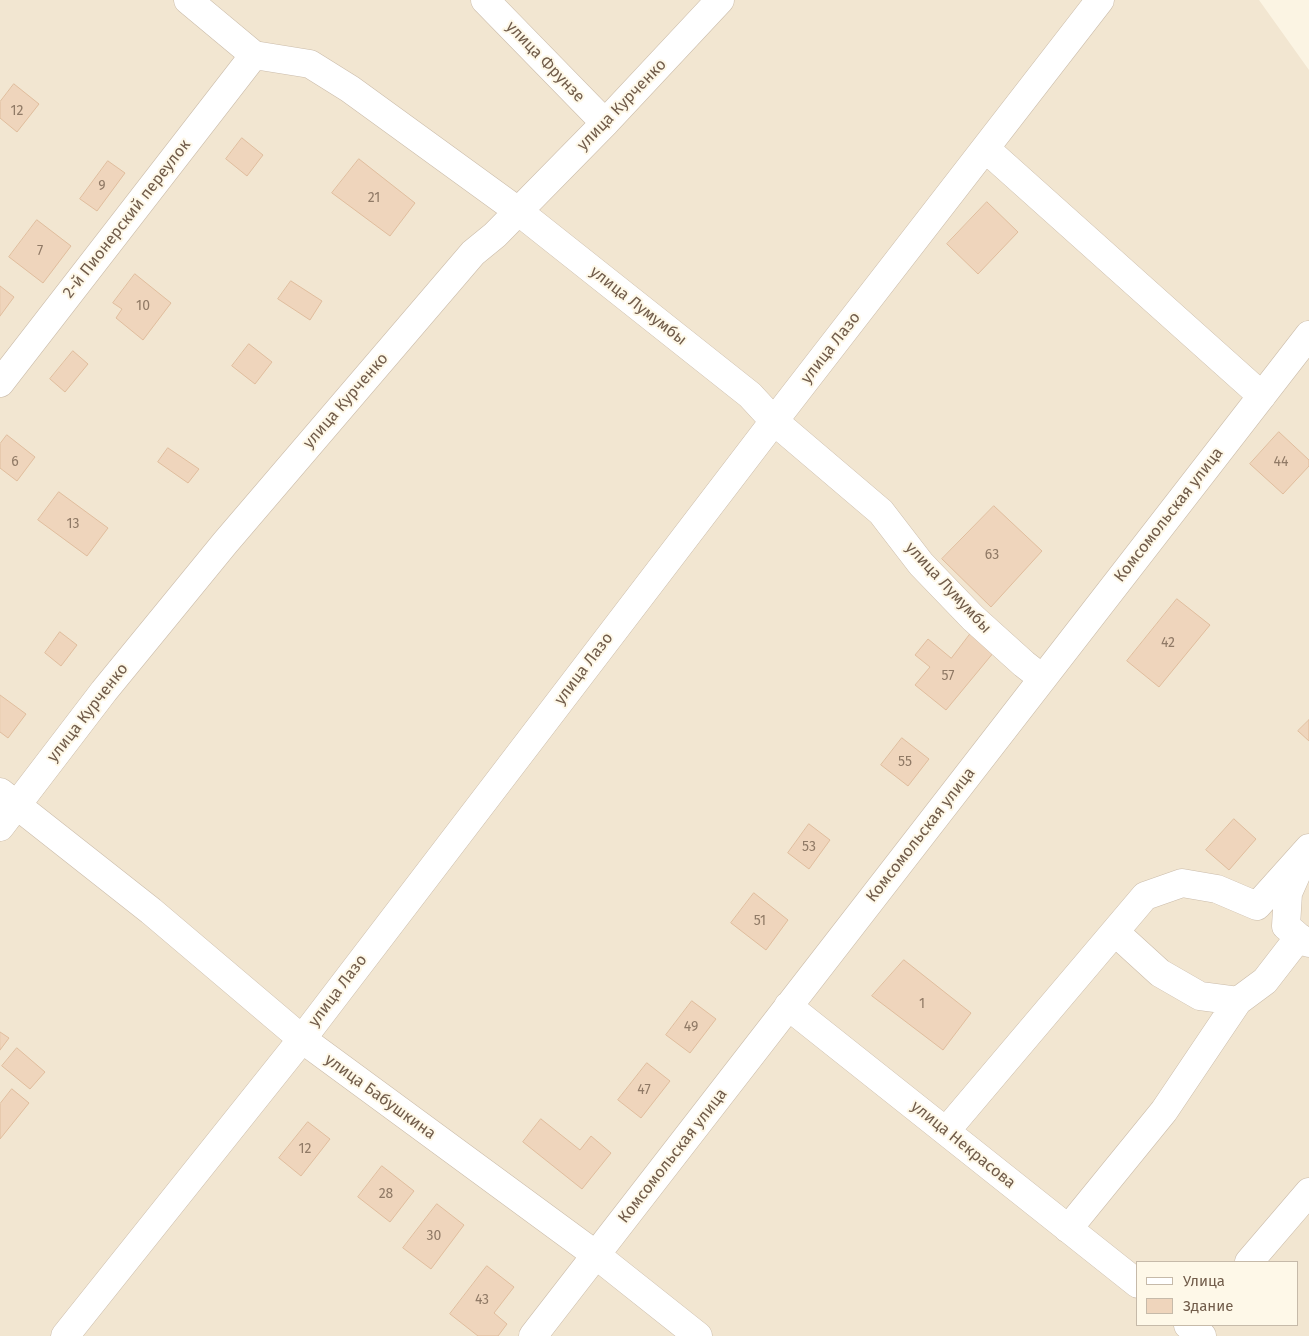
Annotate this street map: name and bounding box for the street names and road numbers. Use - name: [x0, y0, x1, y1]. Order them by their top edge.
- street label: улица Фрунзе: [501, 17, 589, 107]
- street label: улица Курченко: [573, 55, 671, 155]
- street label: 2-й Пионерский переулок: [59, 136, 195, 302]
- street label: улица Лумумбы: [586, 262, 690, 350]
- street label: улица Лазо: [797, 308, 865, 388]
- street label: улица Курченко: [299, 349, 393, 453]
- street label: Комсомольская улица: [1111, 444, 1227, 586]
- street label: улица Лумумбы: [901, 539, 995, 637]
- street label: улица Лазо: [551, 629, 617, 709]
- street label: улица Курченко: [43, 660, 133, 766]
- street label: Комсомольская улица: [863, 764, 979, 906]
- street label: улица Лазо: [305, 951, 371, 1031]
- street label: улица Бабушкина: [321, 1050, 439, 1144]
- street label: Комсомольская улица: [615, 1085, 731, 1227]
- street label: улица Некрасова: [907, 1097, 1019, 1193]

